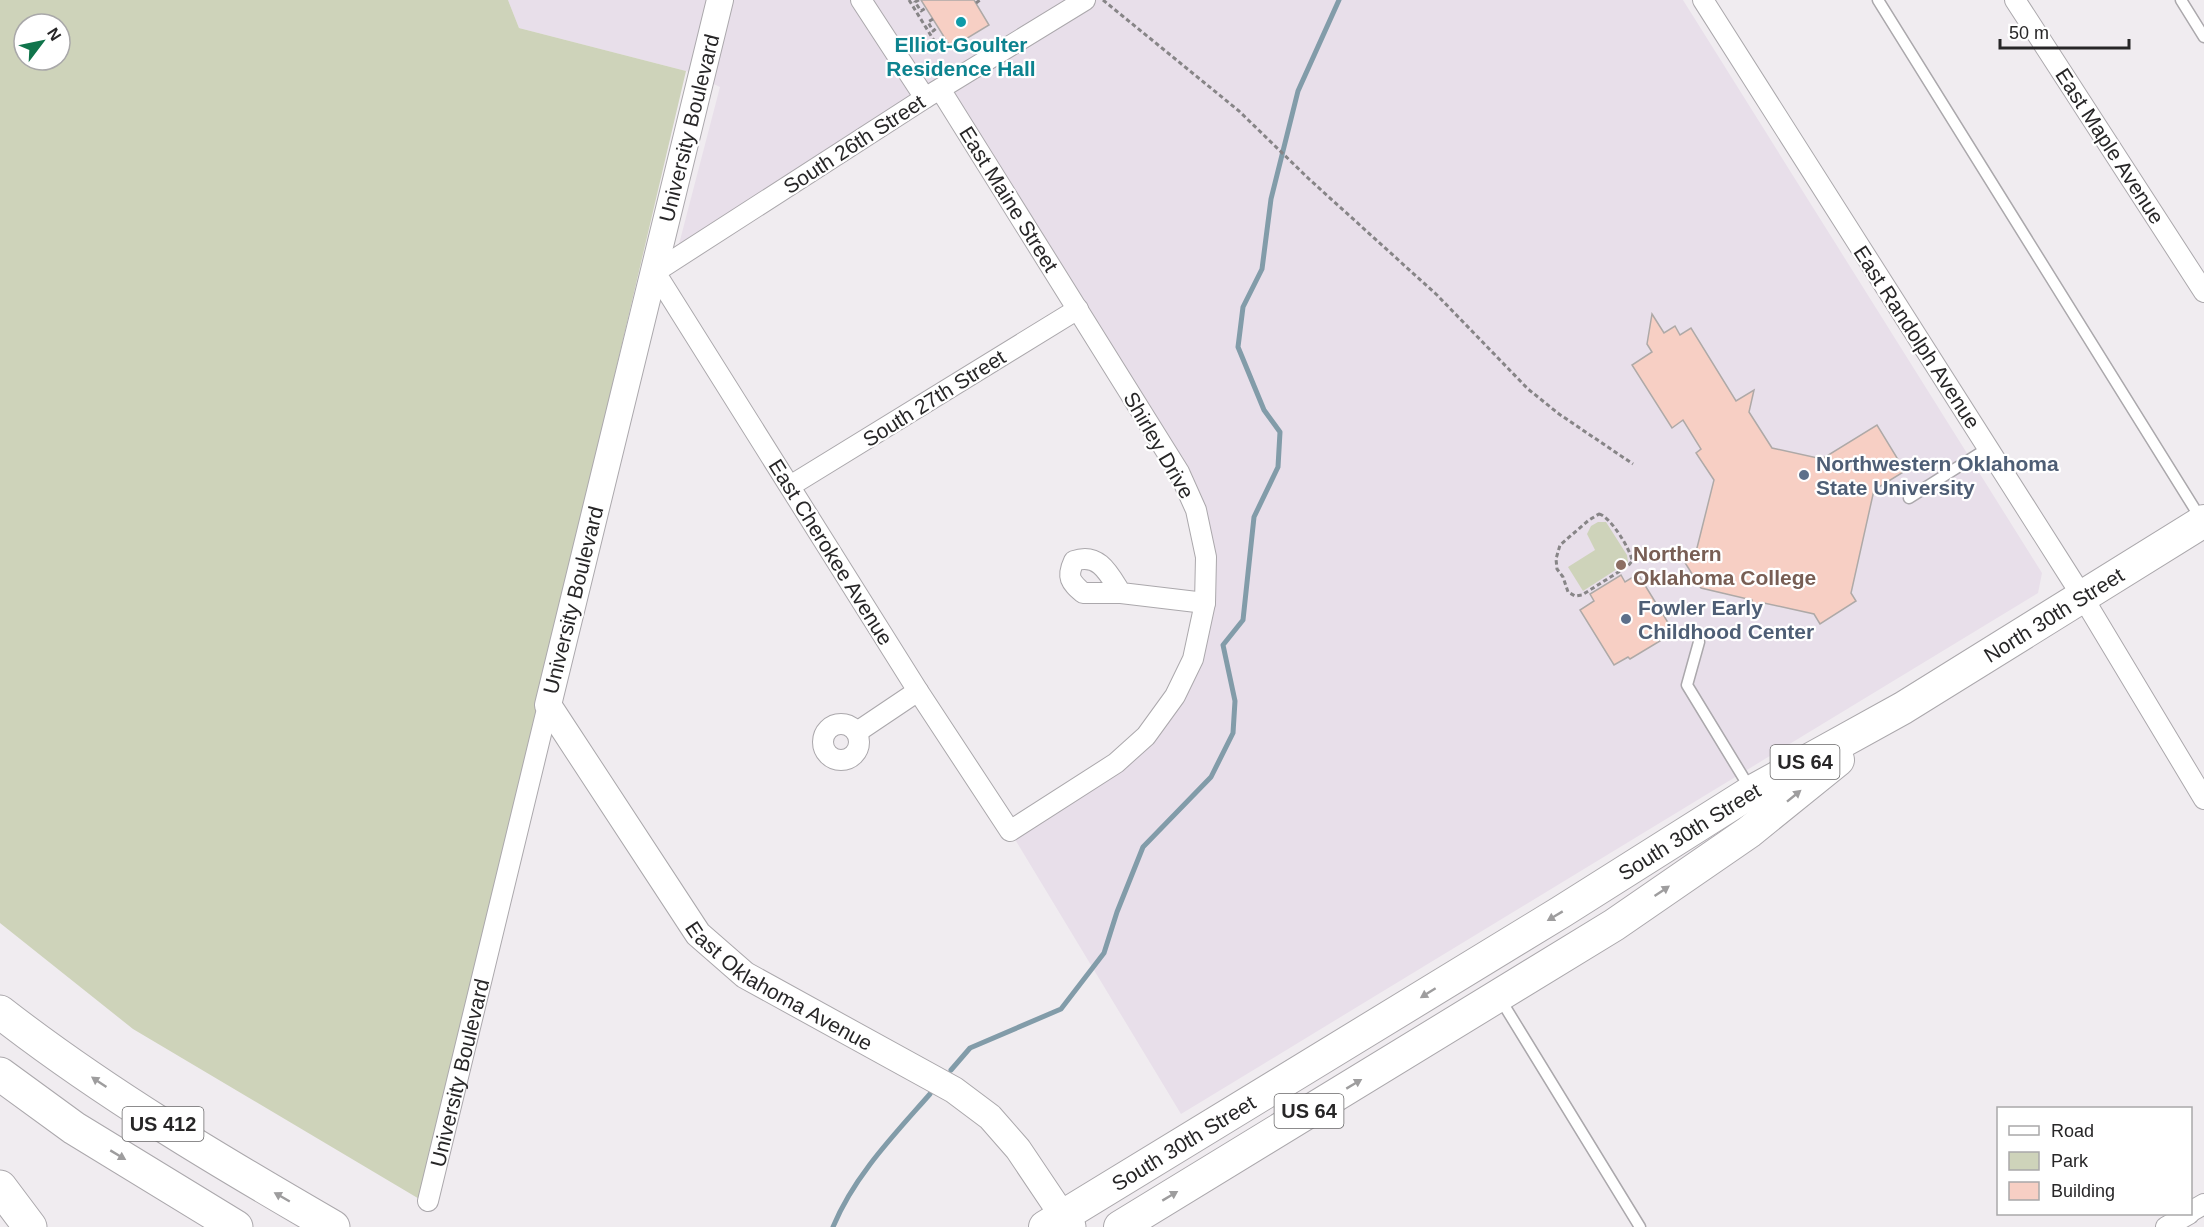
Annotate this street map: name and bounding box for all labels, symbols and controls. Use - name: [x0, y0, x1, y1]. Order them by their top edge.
- north arrow: [12, 12, 72, 72]
- scale bar: [2000, 12, 2129, 50]
- marker: Elliot-Goulter Residence Hall: [954, 15, 968, 29]
- text: 50 m: [2009, 23, 2049, 43]
- text: N: [44, 25, 65, 44]
- street label: University Boulevard: [655, 32, 723, 224]
- place label: Elliot-Goulter Residence Hall: [886, 33, 1036, 80]
- street label: East Maple Avenue: [2051, 64, 2169, 228]
- street label: South 26th Street: [779, 90, 929, 198]
- street label: East Maine Street: [955, 122, 1063, 276]
- street label: East Randolph Avenue: [1849, 241, 1985, 433]
- street label: South 27th Street: [859, 345, 1010, 451]
- street label: Shirley Drive: [1119, 388, 1199, 502]
- place label: Northwestern Oklahoma State University: [1816, 452, 2059, 499]
- street label: East Cherokee Avenue: [764, 455, 898, 649]
- marker: Northwestern Oklahoma State University: [1797, 468, 1811, 482]
- street label: University Boulevard: [539, 504, 607, 696]
- place label: Northern Oklahoma College: [1633, 542, 1816, 589]
- marker: Northern Oklahoma College: [1614, 558, 1628, 572]
- street label: North 30th Street: [1979, 562, 2128, 667]
- place label: Fowler Early Childhood Center: [1638, 596, 1814, 643]
- marker: Fowler Early Childhood Center: [1619, 612, 1633, 626]
- road number: US 64: [1770, 745, 1840, 779]
- street label: South 30th Street: [1614, 778, 1764, 885]
- one-way arrow: [1787, 790, 1802, 802]
- one-way arrow: [1654, 886, 1671, 897]
- one-way arrow: [1547, 910, 1563, 921]
- street label: East Oklahoma Avenue: [681, 917, 877, 1054]
- street label: University Boulevard: [425, 976, 493, 1169]
- one-way arrow: [1420, 987, 1436, 998]
- one-way arrow: [92, 1076, 108, 1088]
- one-way arrow: [1346, 1078, 1362, 1089]
- street label: South 30th Street: [1107, 1090, 1259, 1195]
- road number: US 64: [1274, 1094, 1344, 1128]
- road number: US 412: [122, 1107, 204, 1141]
- legend: [1997, 1107, 2192, 1215]
- text: Road: [2051, 1121, 2094, 1141]
- one-way arrow: [110, 1149, 126, 1160]
- text: Park: [2051, 1151, 2089, 1171]
- text: Building: [2051, 1181, 2115, 1201]
- one-way arrow: [1162, 1191, 1178, 1202]
- one-way arrow: [274, 1192, 290, 1203]

